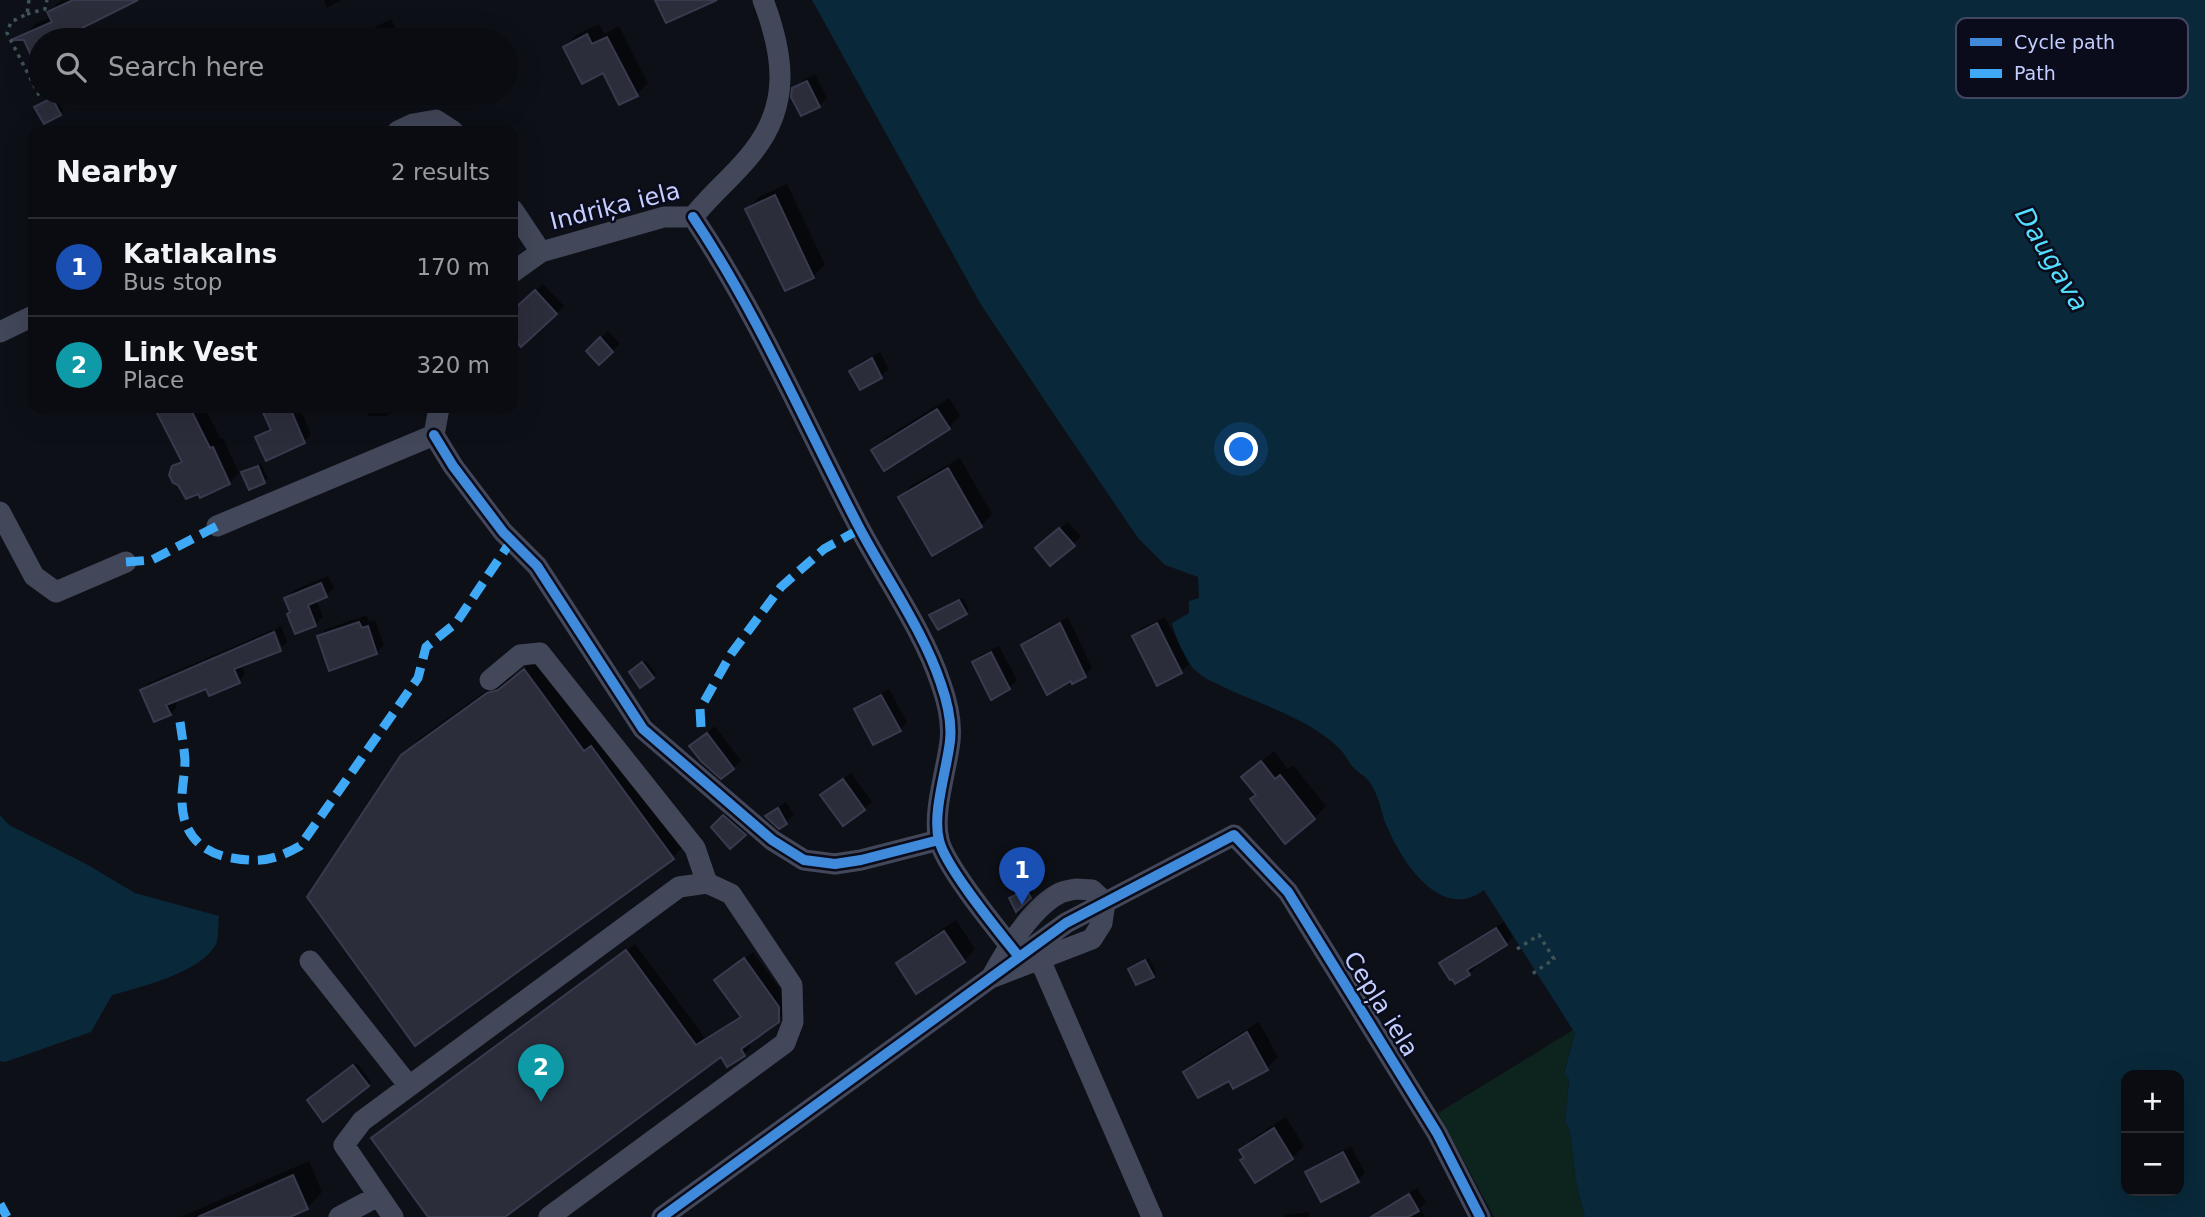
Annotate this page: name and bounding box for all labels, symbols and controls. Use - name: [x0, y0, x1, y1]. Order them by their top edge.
- legend: [1956, 18, 2188, 98]
- search box: [28, 28, 518, 105]
- text: Cycle path: [2014, 31, 2115, 53]
- icon: search: [52, 48, 90, 86]
- text: Search here: [108, 52, 264, 82]
- text: Path: [2014, 62, 2056, 84]
- text: Nearby: [56, 154, 178, 189]
- text: 2 results: [391, 159, 490, 185]
- street label: Indriķa iela: [547, 176, 683, 236]
- water label: Daugava: [2009, 201, 2095, 317]
- text: Katlakalns: [123, 239, 277, 269]
- text: 1: [71, 254, 87, 280]
- text: 170 m: [416, 254, 490, 280]
- text: Bus stop: [123, 269, 222, 295]
- text: Link Vest: [123, 337, 258, 367]
- text: 2: [71, 352, 87, 378]
- text: 320 m: [416, 352, 490, 378]
- text: Place: [123, 367, 184, 393]
- your location: [1224, 432, 1258, 466]
- pin: 1: [999, 847, 1045, 905]
- street label: Cepļa iela: [1338, 946, 1424, 1062]
- pin: 2: [518, 1044, 564, 1102]
- map controls: [2121, 1070, 2184, 1196]
- button: +: [2121, 1070, 2184, 1133]
- button: −: [2121, 1133, 2184, 1196]

